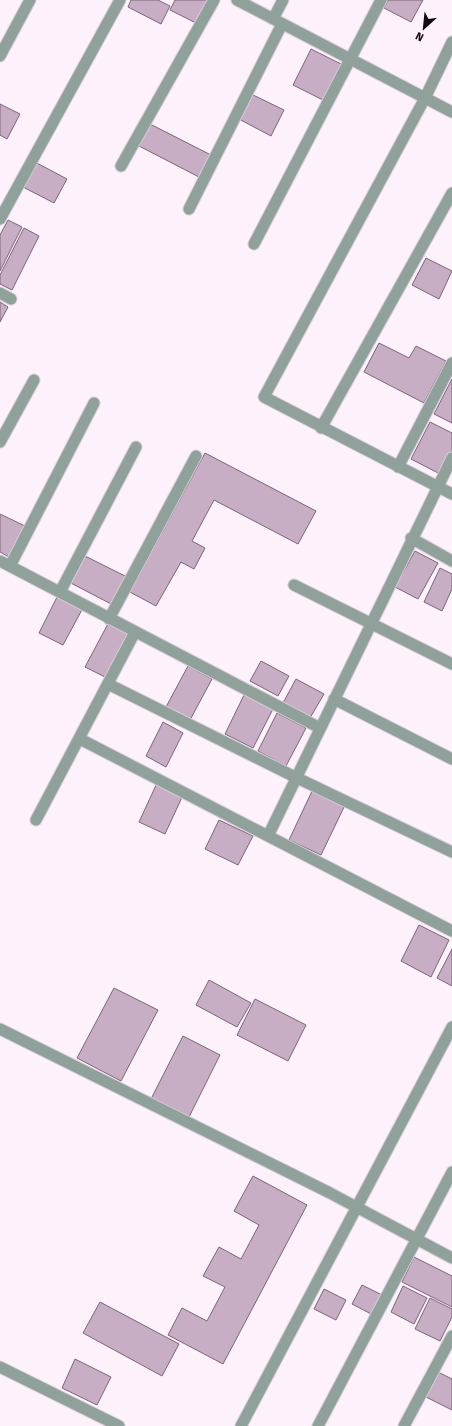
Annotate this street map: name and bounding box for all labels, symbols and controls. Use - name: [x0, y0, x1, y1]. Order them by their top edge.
- north arrow: [404, 8, 444, 48]
- text: N: [413, 29, 426, 44]

